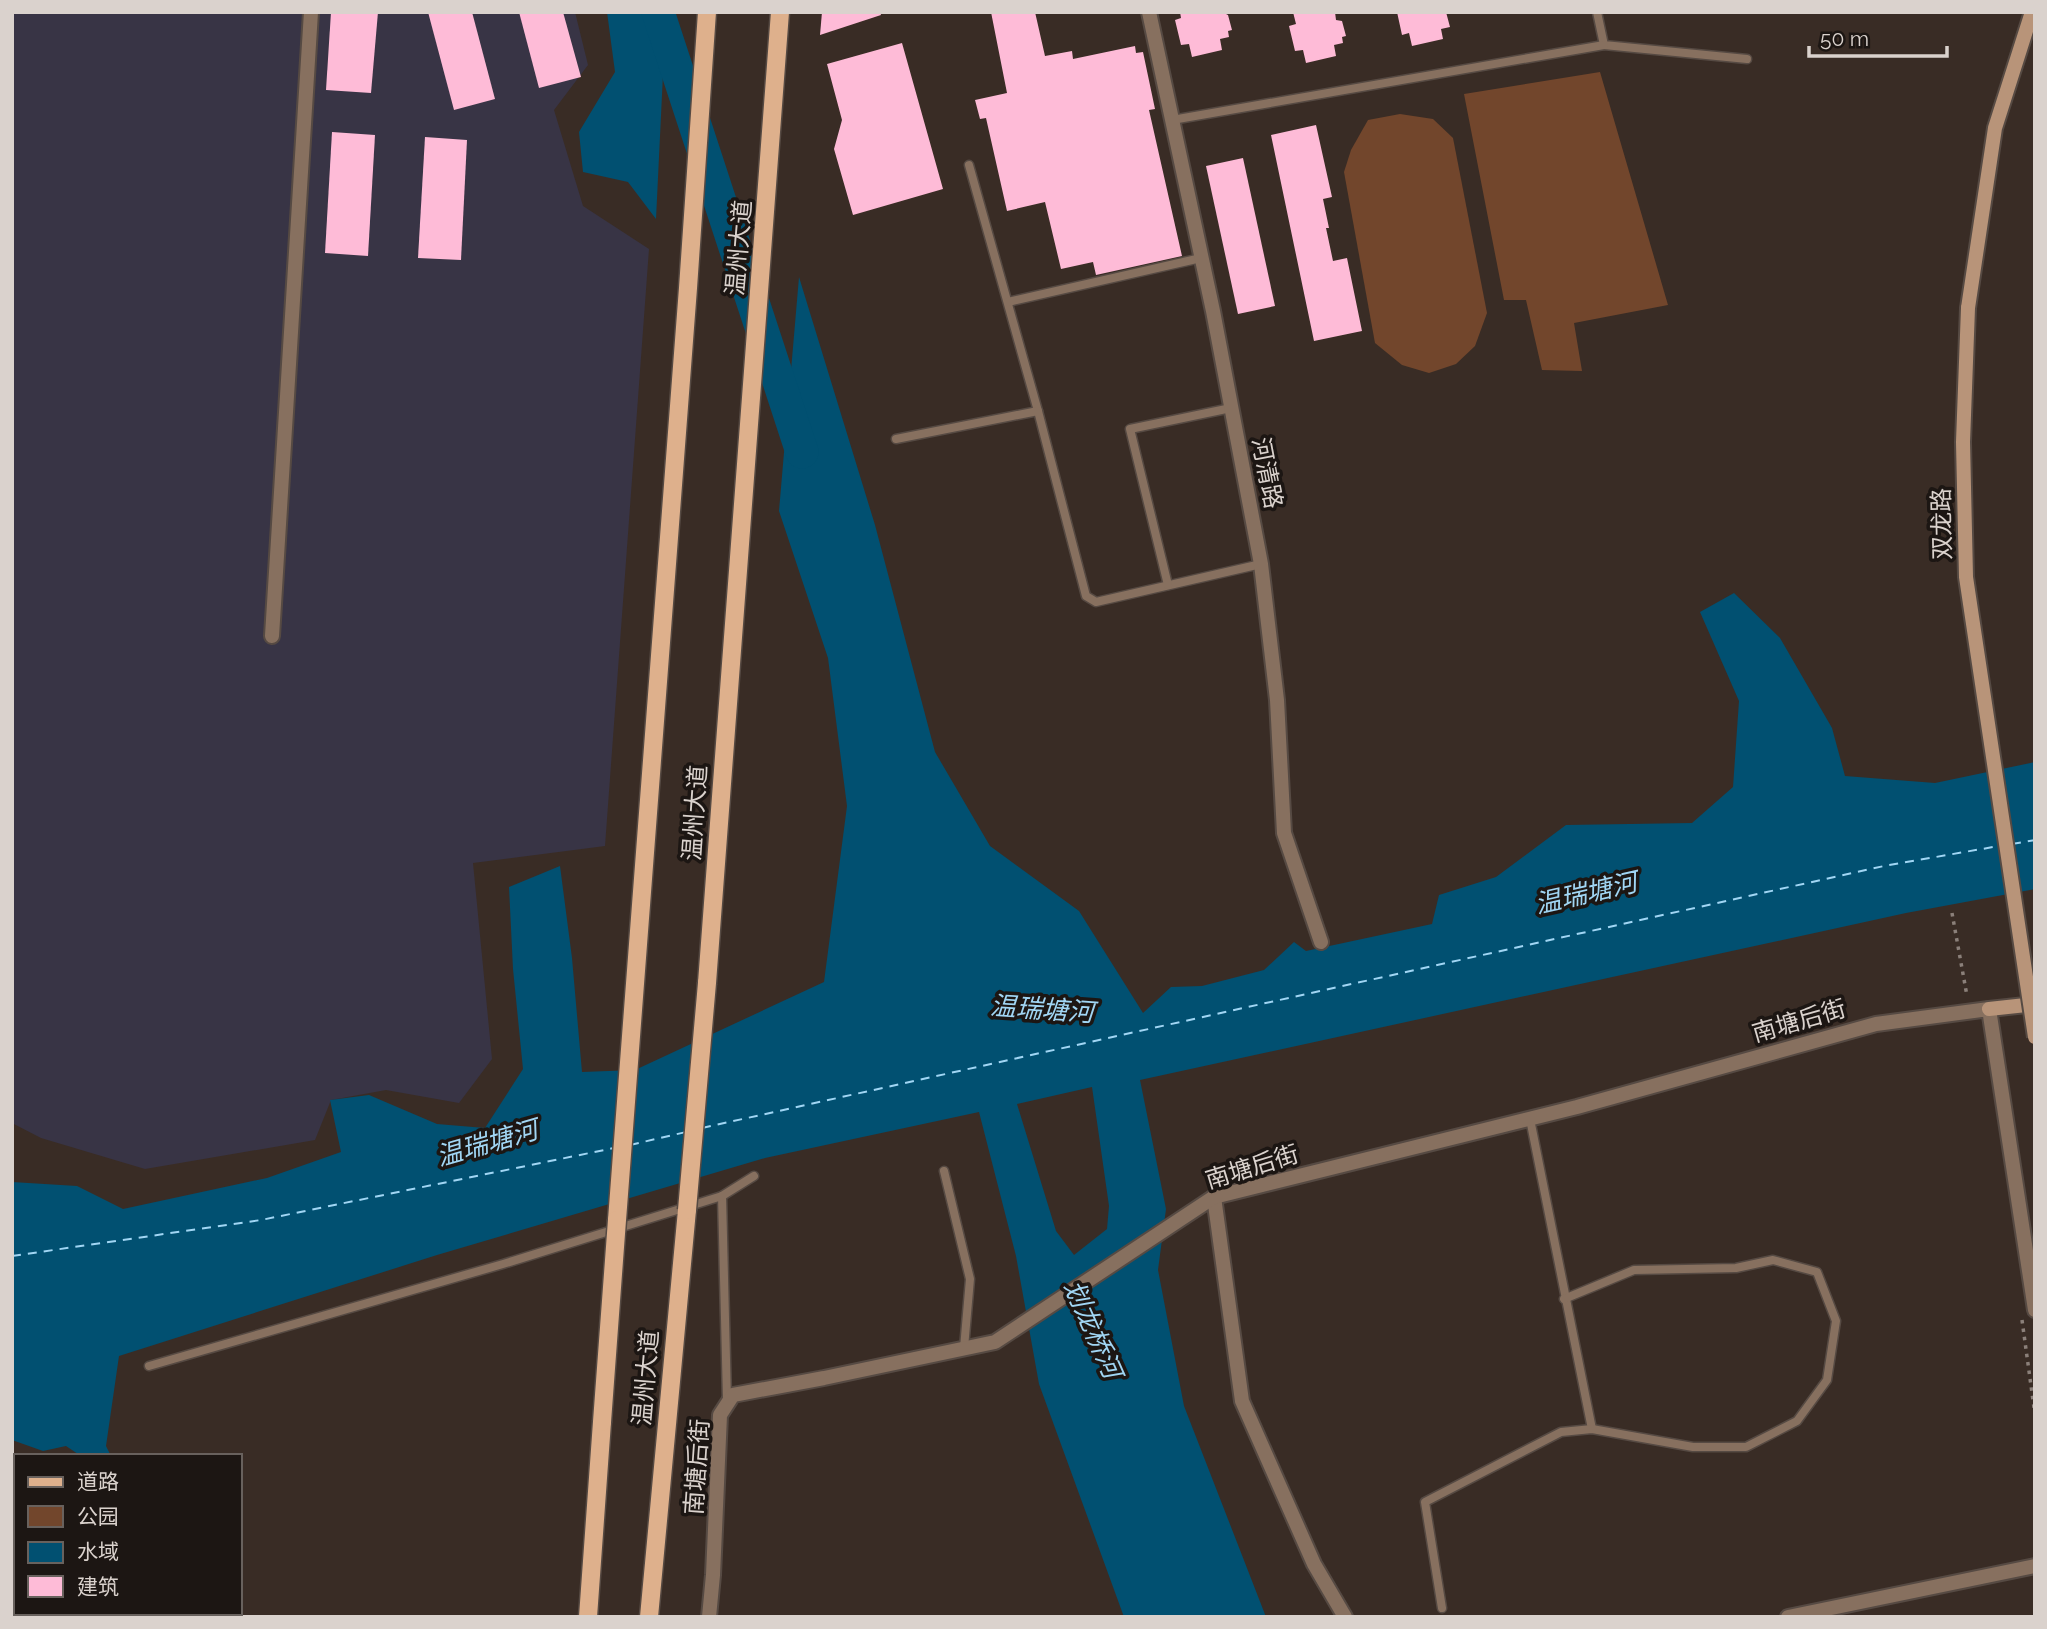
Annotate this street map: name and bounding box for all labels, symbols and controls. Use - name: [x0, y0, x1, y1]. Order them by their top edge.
- scale bar: [1809, 14, 1947, 58]
- text: 50 m: [1820, 26, 1869, 51]
- street label: 温州大道: [720, 199, 757, 297]
- street label: 河清路: [1246, 435, 1289, 511]
- street label: 双龙路: [1926, 488, 1957, 560]
- street label: 温州大道: [677, 764, 712, 862]
- water label: 温瑞塘河: [1532, 866, 1645, 919]
- water label: 温瑞塘河: [989, 990, 1100, 1028]
- street label: 南塘后街: [1749, 993, 1849, 1048]
- water label: 温瑞塘河: [433, 1113, 546, 1172]
- street label: 南塘后街: [1202, 1139, 1302, 1194]
- water label: 划龙桥河: [1058, 1275, 1130, 1387]
- street label: 温州大道: [627, 1329, 664, 1427]
- street label: 南塘后街: [679, 1418, 714, 1516]
- legend: [14, 1454, 242, 1615]
- text: 道路: [77, 1469, 119, 1494]
- text: 公园: [77, 1504, 119, 1529]
- text: 水域: [77, 1539, 119, 1564]
- text: 建筑: [77, 1574, 119, 1599]

